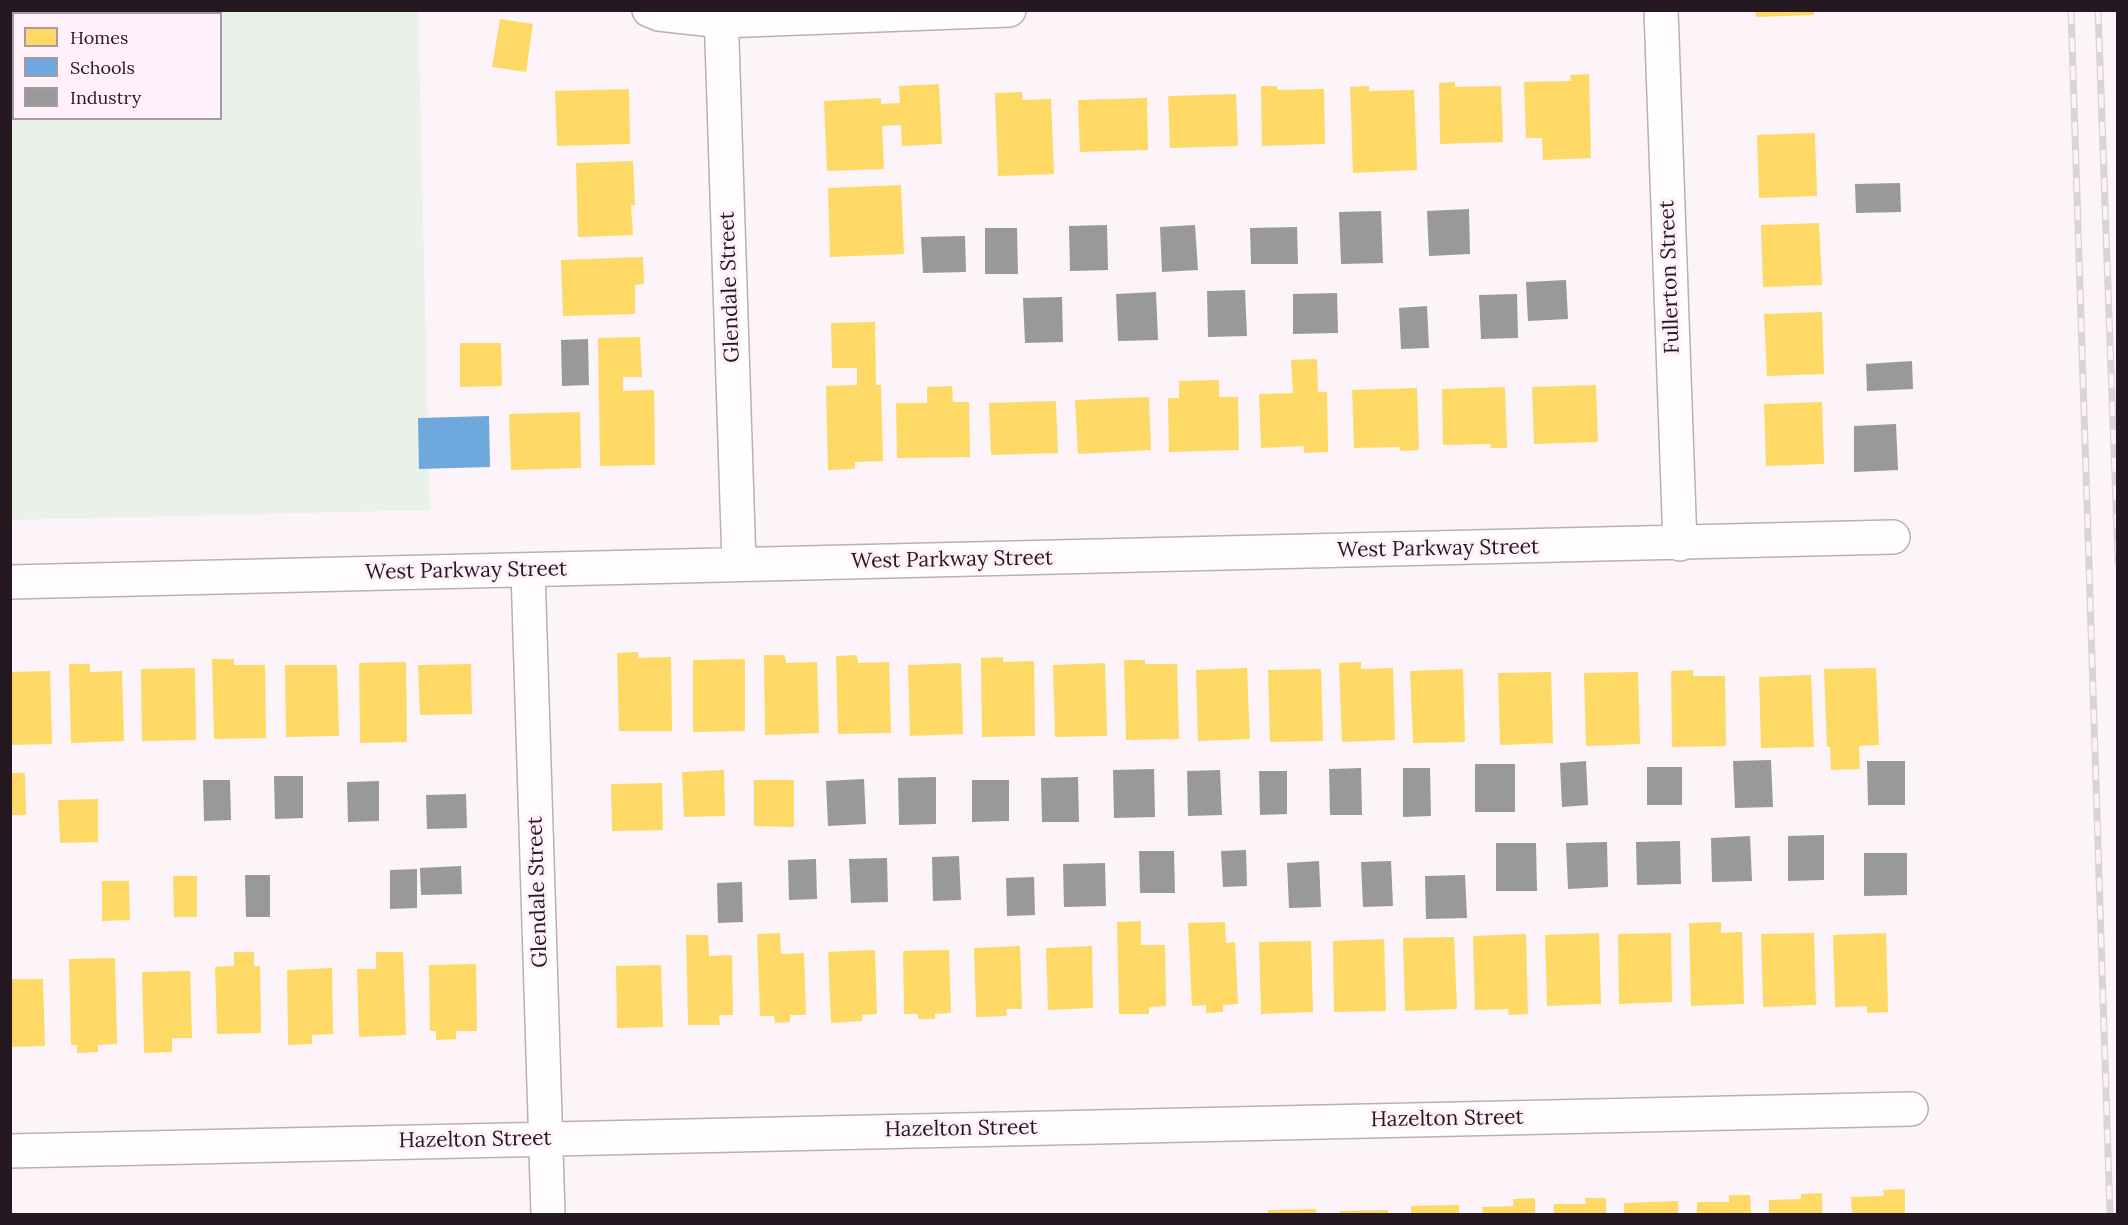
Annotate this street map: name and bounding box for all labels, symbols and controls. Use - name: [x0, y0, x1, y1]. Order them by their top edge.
- legend: [12, 12, 222, 120]
- text: Homes: [70, 26, 128, 49]
- text: Schools: [70, 56, 135, 79]
- text: Industry: [70, 86, 141, 109]
- street label: Fullerton Street: [1655, 200, 1685, 354]
- street label: Glendale Street: [715, 211, 745, 363]
- street label: West Parkway Street: [1337, 535, 1539, 563]
- street label: West Parkway Street: [851, 546, 1053, 574]
- street label: West Parkway Street: [365, 557, 567, 585]
- street label: Glendale Street: [523, 816, 553, 968]
- street label: Hazelton Street: [1370, 1105, 1524, 1133]
- street label: Hazelton Street: [884, 1115, 1038, 1143]
- street label: Hazelton Street: [398, 1126, 552, 1154]

